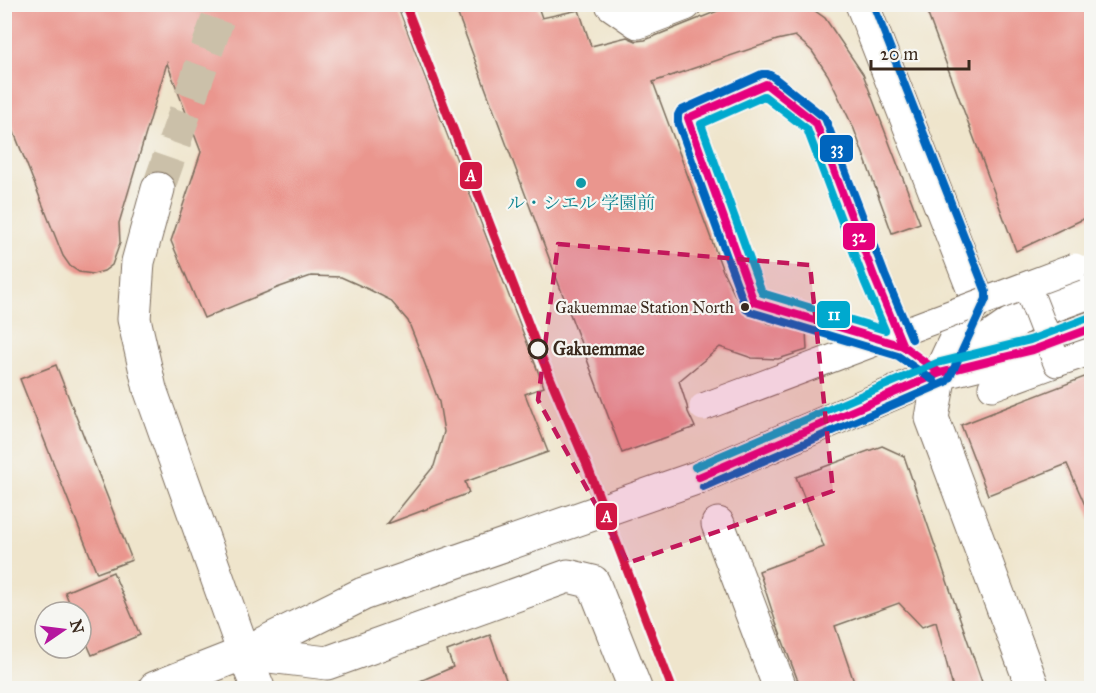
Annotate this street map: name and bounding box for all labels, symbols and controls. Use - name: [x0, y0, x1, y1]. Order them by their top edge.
- scale bar: [871, 33, 968, 71]
- text: 20 m: [880, 43, 918, 65]
- line badge: 33: [819, 134, 854, 163]
- text: 33: [831, 139, 843, 159]
- line badge: A: [459, 161, 483, 190]
- text: A: [465, 166, 477, 185]
- marker: ル・シエル 学園前: [574, 176, 588, 190]
- place label: ル・シエル 学園前: [507, 192, 655, 214]
- line badge: 32: [842, 222, 876, 251]
- text: 32: [852, 227, 867, 247]
- place label: Gakuemmae Station North: [555, 298, 734, 317]
- line badge: 11: [816, 300, 851, 329]
- marker: Gakuemmae Station North: [739, 301, 751, 313]
- text: 11: [828, 305, 841, 324]
- place label: Gakuemmae: [553, 338, 645, 360]
- marker: Gakuemmae: [528, 339, 548, 359]
- line badge: A: [595, 502, 618, 531]
- text: A: [601, 507, 613, 526]
- north arrow: [33, 600, 93, 660]
- text: N: [66, 618, 88, 636]

